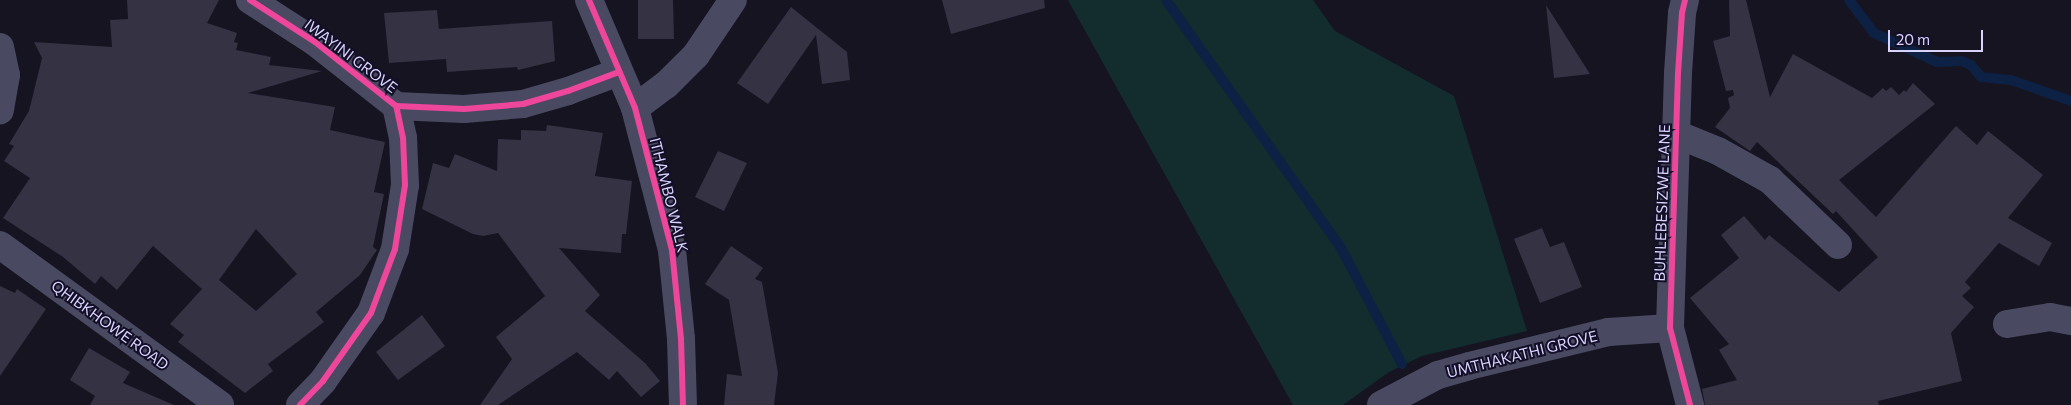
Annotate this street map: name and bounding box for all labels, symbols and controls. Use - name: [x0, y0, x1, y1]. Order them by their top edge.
- street label: IWAYINI GROVE: [301, 15, 401, 97]
- scale bar: [1891, 20, 1986, 52]
- text: 20 m: [1896, 30, 1930, 48]
- street label: BUHLEBESIZWE LANE: [1650, 124, 1674, 282]
- street label: ITHAMBO WALK: [646, 136, 692, 254]
- street label: QHIBKHOWE ROAD: [48, 276, 172, 374]
- street label: UMTHAKATHI GROVE: [1445, 327, 1599, 381]

